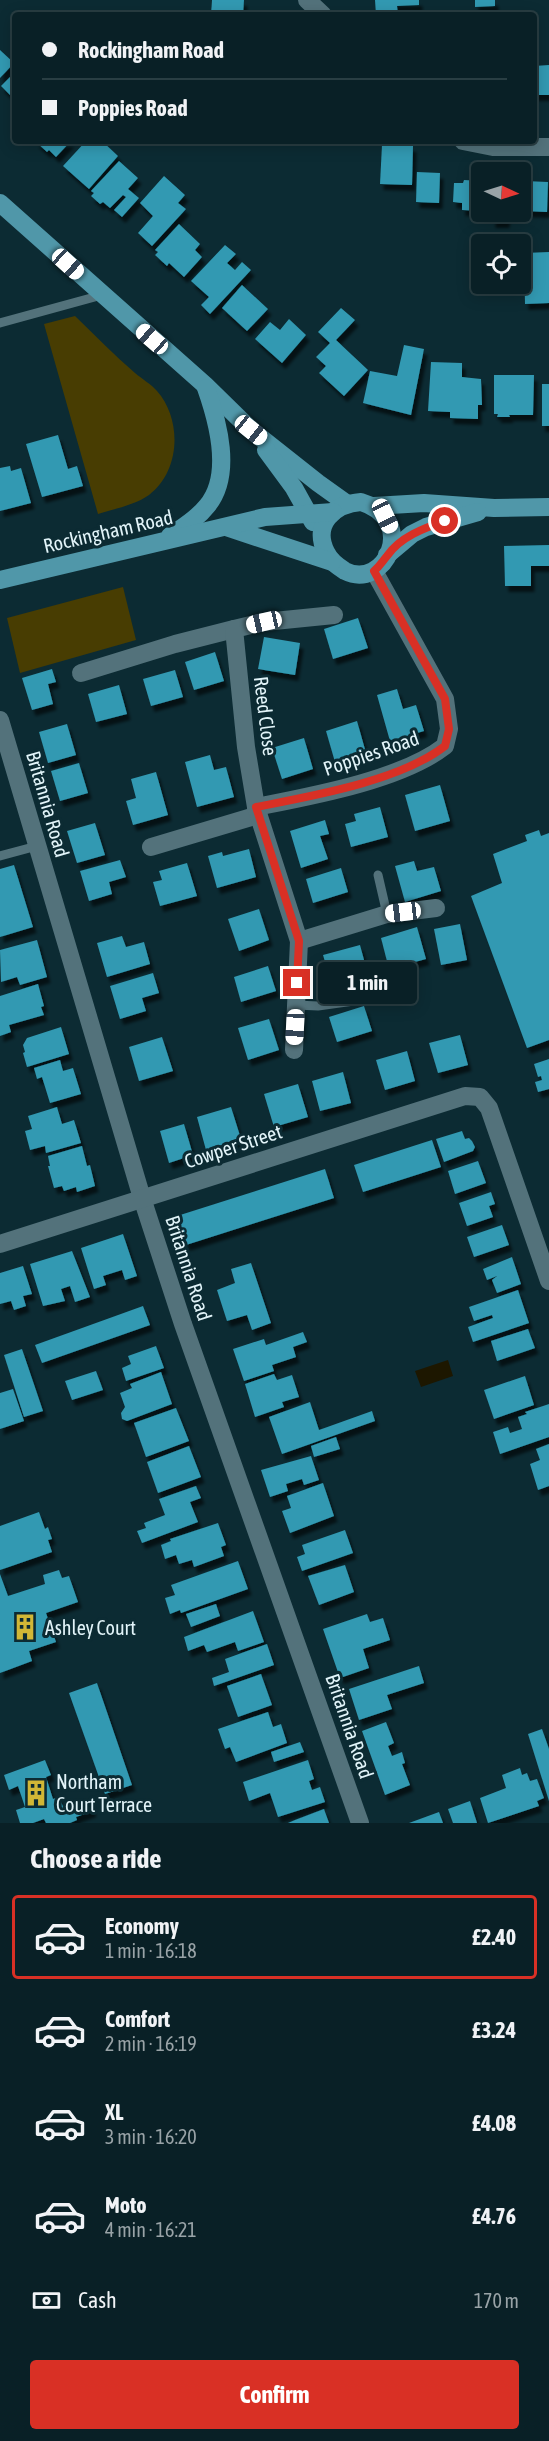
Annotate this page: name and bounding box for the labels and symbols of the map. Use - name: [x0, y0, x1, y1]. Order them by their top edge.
- north arrow: [471, 162, 531, 222]
- car: [49, 245, 87, 283]
- car: [133, 320, 171, 358]
- car: [231, 412, 271, 448]
- car: [369, 496, 401, 536]
- street label: Rockingham Road: [41, 505, 175, 557]
- route start: [431, 507, 458, 534]
- car: [244, 609, 284, 635]
- street label: Reed Close: [250, 675, 282, 757]
- street label: Poppies Road: [320, 726, 422, 780]
- street label: Britannia Road: [22, 748, 74, 860]
- car: [384, 901, 422, 923]
- callout: 1 min: [318, 962, 417, 1004]
- route end: [283, 969, 310, 996]
- car: [285, 1009, 305, 1045]
- street label: Cowper Street: [181, 1119, 285, 1173]
- street label: Britannia Road: [161, 1212, 217, 1324]
- building icon: Ashley Court: [10, 1612, 40, 1642]
- place label: Ashley Court: [45, 1616, 136, 1639]
- street label: Britannia Road: [321, 1671, 379, 1781]
- place label: Northam Court Terrace: [56, 1770, 152, 1816]
- building icon: Northam Court Terrace: [21, 1778, 51, 1808]

